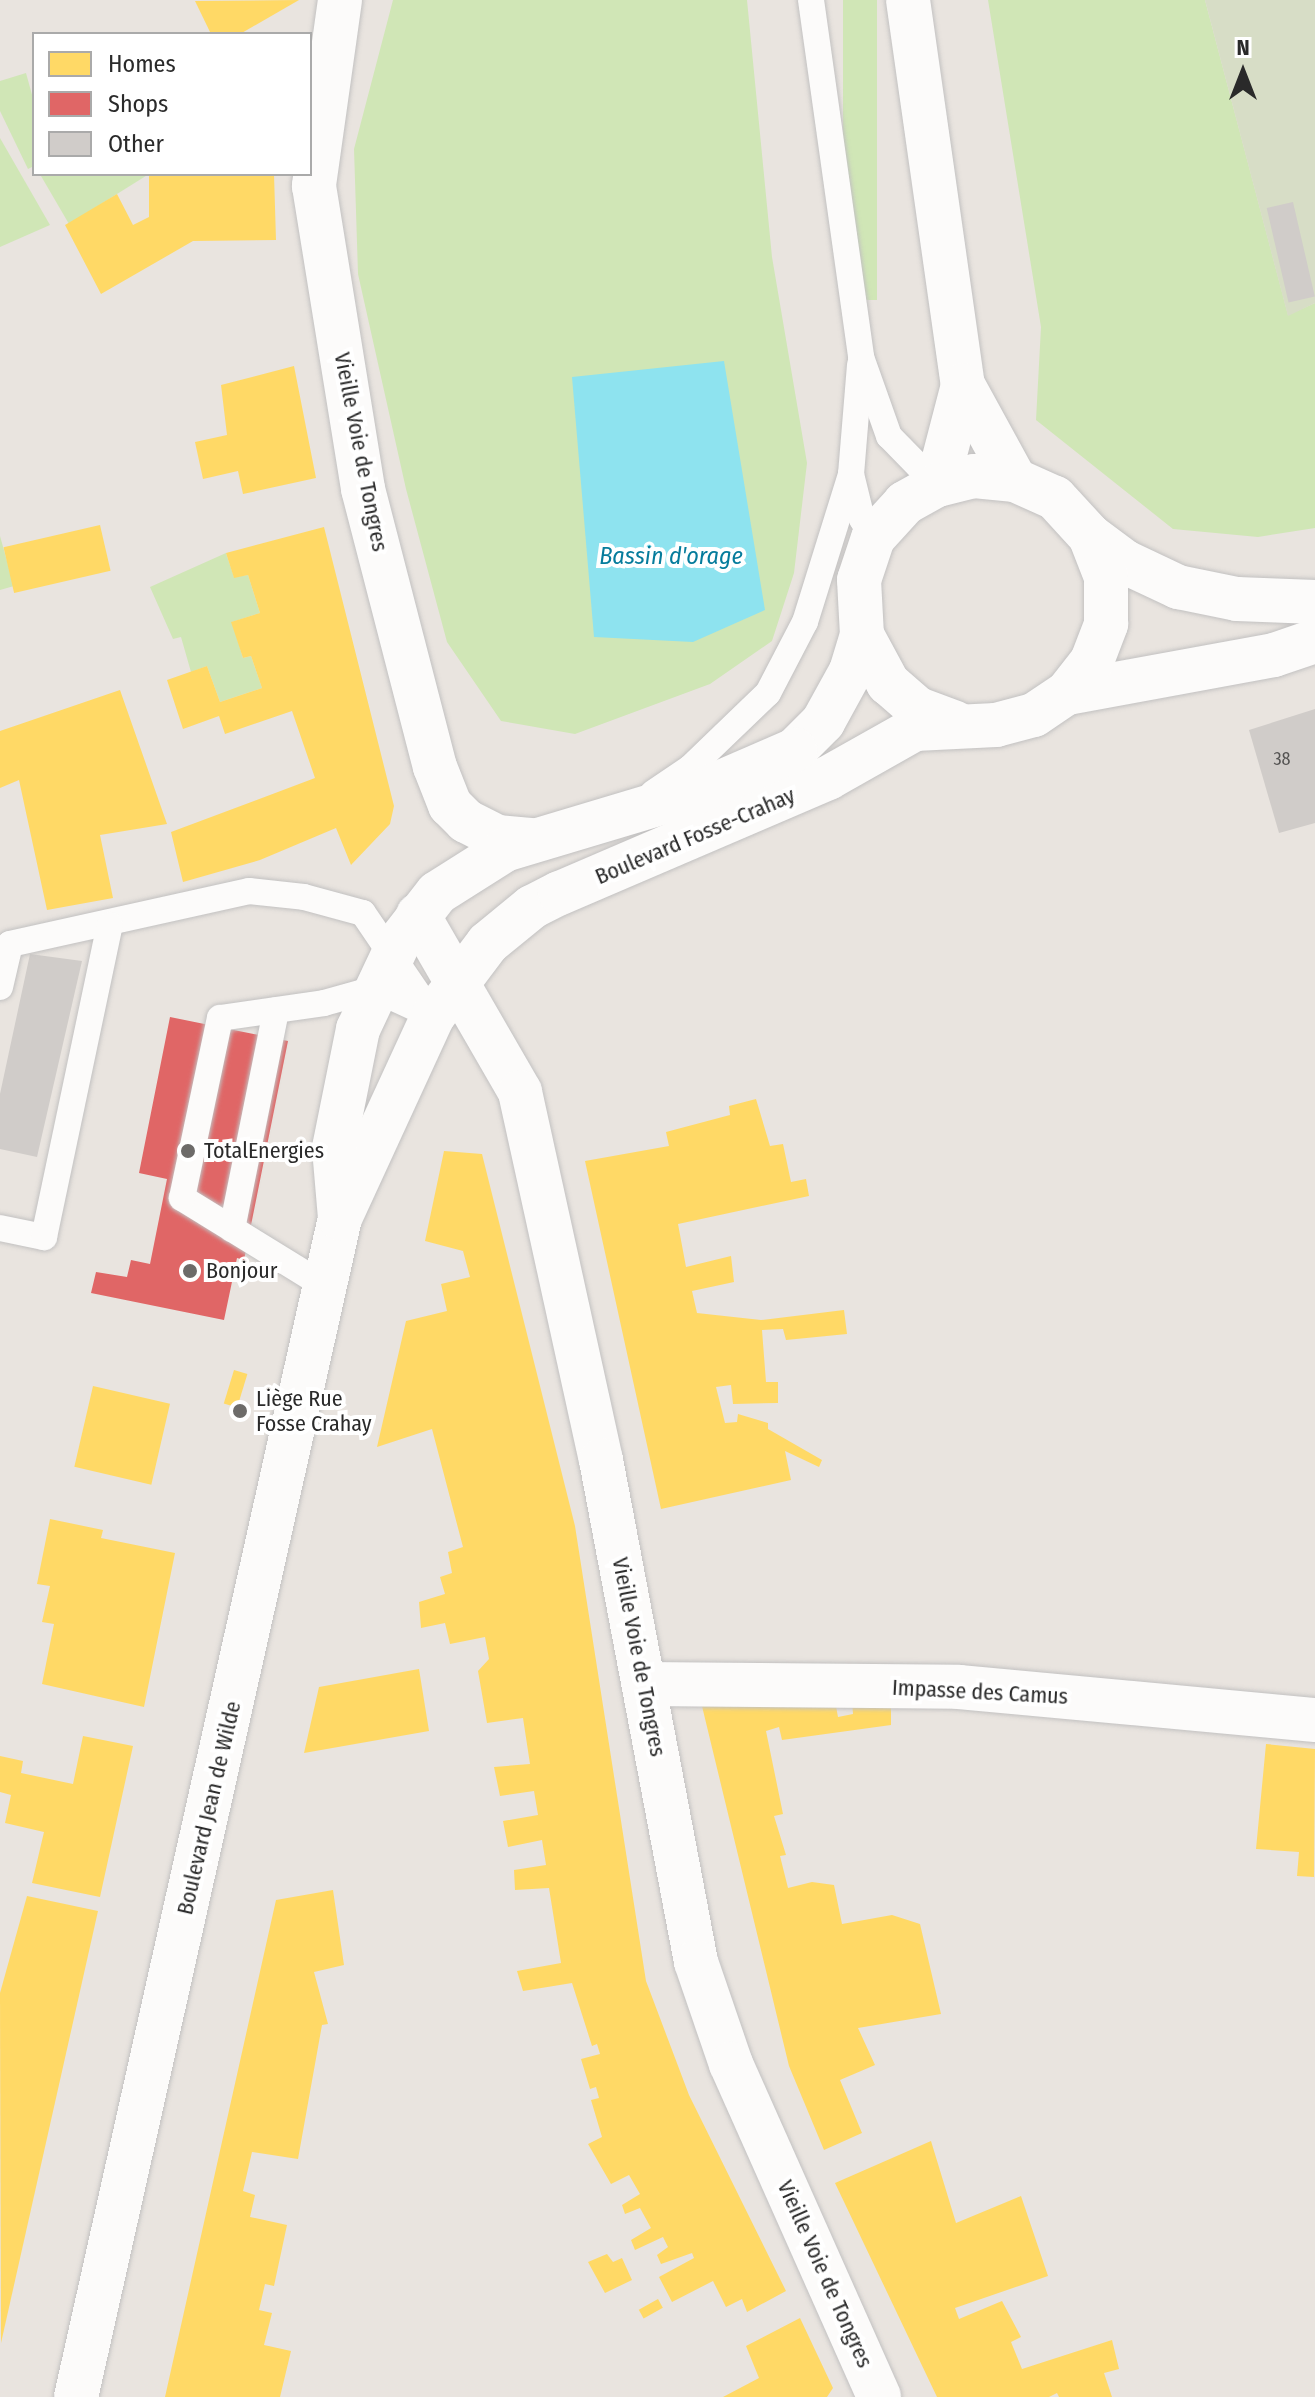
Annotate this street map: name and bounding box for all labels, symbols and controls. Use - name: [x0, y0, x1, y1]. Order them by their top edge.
- legend: [32, 32, 312, 176]
- north arrow: [1203, 32, 1283, 112]
- text: N: [1236, 34, 1250, 61]
- text: Homes: [108, 50, 176, 78]
- text: Shops: [108, 90, 168, 118]
- text: Other: [108, 130, 164, 158]
- street label: Vieille Voie de Tongres: [329, 350, 393, 554]
- water label: Bassin d'orage: [599, 543, 743, 571]
- house number: 38: [1273, 748, 1291, 770]
- street label: Boulevard Fosse-Crahay: [591, 782, 799, 890]
- place label: TotalEnergies: [204, 1138, 324, 1164]
- marker: TotalEnergies: [179, 1142, 197, 1160]
- place label: Bonjour: [206, 1258, 277, 1284]
- marker: Bonjour: [181, 1262, 199, 1280]
- place label: Liège Rue Fosse Crahay: [256, 1385, 372, 1436]
- marker: Liège Rue Fosse Crahay: [231, 1402, 249, 1420]
- street label: Vieille Voie de Tongres: [607, 1555, 671, 1759]
- street label: Impasse des Camus: [891, 1674, 1069, 1710]
- street label: Boulevard Jean de Wilde: [172, 1699, 246, 1917]
- street label: Vieille Voie de Tongres: [772, 2176, 878, 2372]

